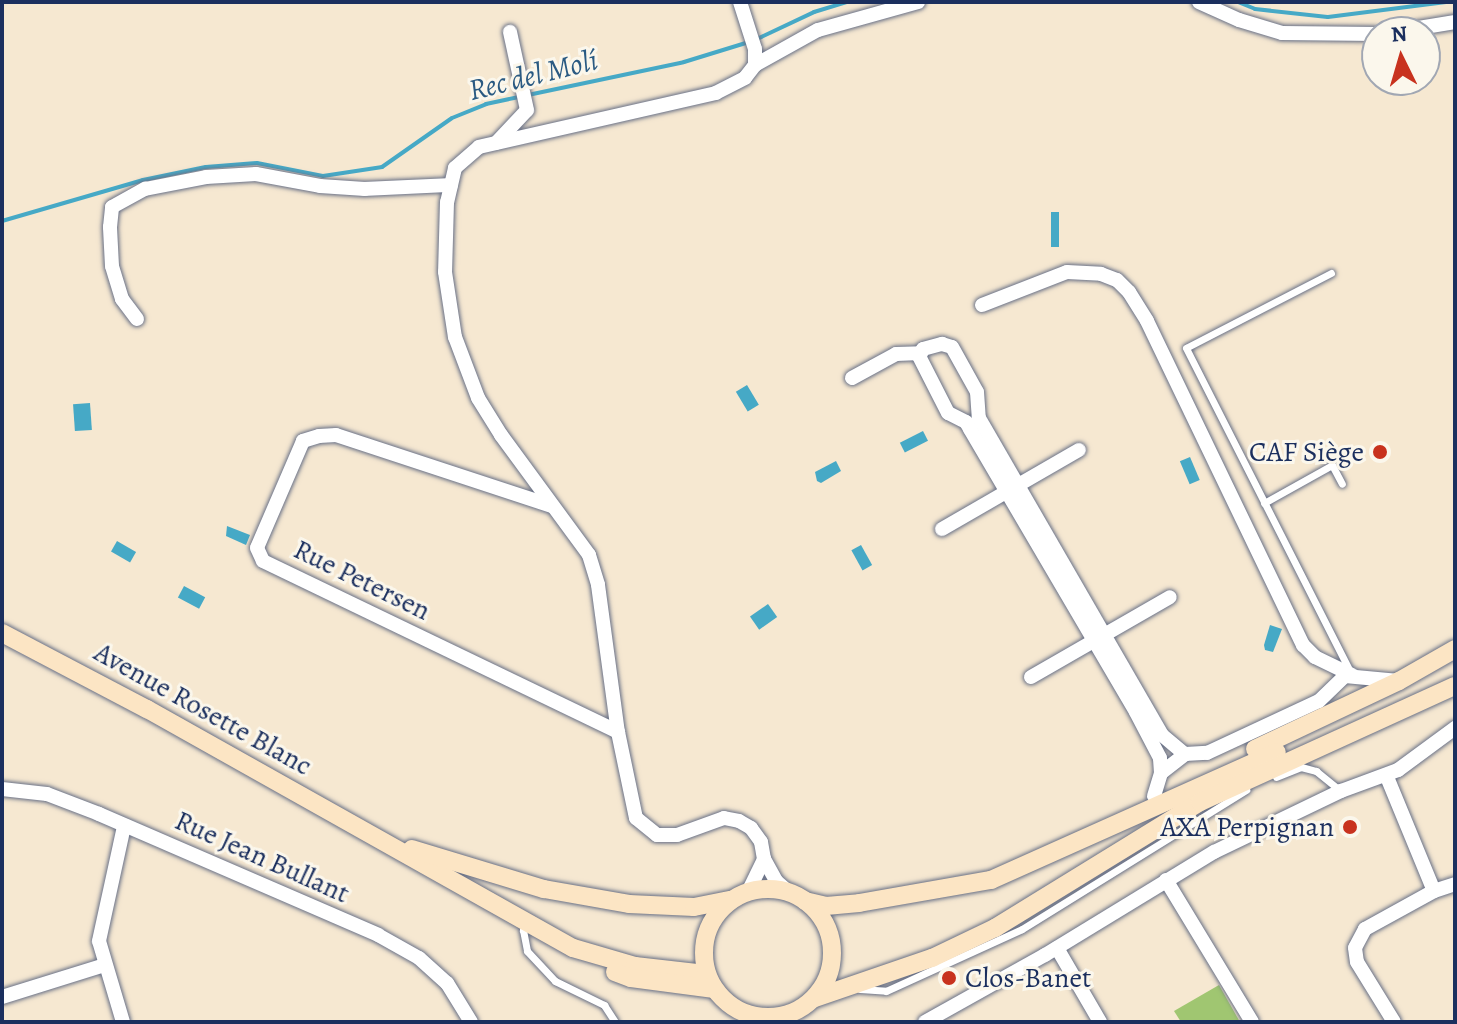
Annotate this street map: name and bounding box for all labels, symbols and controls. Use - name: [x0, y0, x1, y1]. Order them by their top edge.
- north arrow: [1361, 16, 1441, 96]
- text: N: [1390, 18, 1408, 50]
- water label: Rec del Molí: [465, 42, 601, 108]
- place label: CAF Siège: [1249, 435, 1364, 469]
- marker: CAF Siège: [1371, 443, 1389, 461]
- street label: Rue Petersen: [288, 532, 436, 628]
- street label: Avenue Rosette Blanc: [88, 635, 318, 783]
- street label: Rue Jean Bullant: [170, 804, 354, 910]
- place label: AXA Perpignan: [1160, 810, 1334, 844]
- marker: AXA Perpignan: [1341, 818, 1359, 836]
- place label: Clos-Banet: [965, 961, 1091, 995]
- marker: Clos-Banet: [940, 969, 958, 987]

